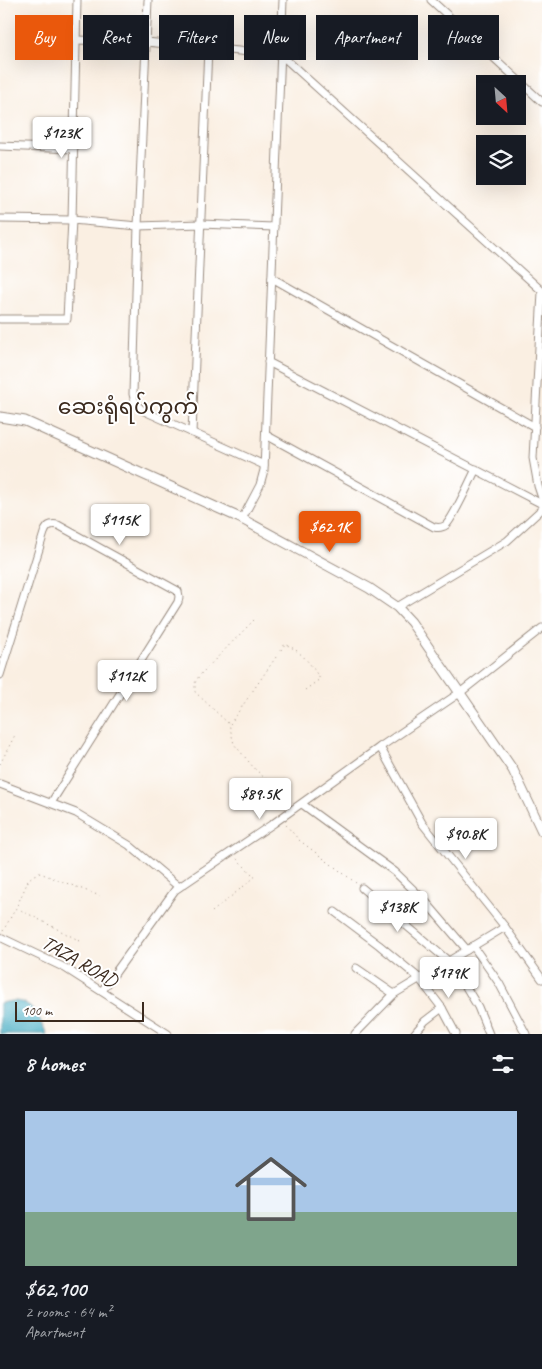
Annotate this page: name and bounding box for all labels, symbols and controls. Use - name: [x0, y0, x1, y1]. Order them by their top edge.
- chip: Buy: [15, 15, 73, 60]
- chip: Rent: [83, 15, 149, 60]
- chip: Filters: [159, 15, 234, 60]
- chip: New: [244, 15, 306, 60]
- chip: Apartment: [316, 15, 418, 60]
- chip: House: [428, 15, 499, 60]
- north arrow: [476, 75, 526, 125]
- map controls: [476, 75, 526, 185]
- pin: $123K: [27, 116, 97, 159]
- text: $123K: [44, 123, 80, 143]
- button: layers: [476, 135, 526, 185]
- district label: ဆေးရုံရပ်ကွက်: [58, 391, 198, 424]
- pin: $115K: [85, 504, 155, 546]
- text: $115K: [102, 510, 138, 530]
- pin: $62.1K: [289, 510, 371, 553]
- text: $62.1K: [310, 517, 350, 537]
- pin: $112K: [92, 660, 162, 702]
- text: $112K: [109, 666, 145, 686]
- pin: $89.5K: [219, 778, 301, 820]
- text: $89.5K: [240, 784, 280, 804]
- pin: $90.8K: [425, 818, 507, 860]
- text: $90.8K: [446, 824, 486, 844]
- pin: $138K: [363, 890, 433, 933]
- text: $138K: [380, 897, 416, 917]
- street label: TAZA ROAD: [38, 930, 123, 994]
- pin: $179K: [414, 956, 484, 999]
- text: $179K: [431, 963, 467, 983]
- scale bar: [15, 999, 144, 1022]
- text: 100 m: [22, 1002, 52, 1019]
- icon: filters: [489, 1050, 517, 1078]
- text: 8 homes: [25, 1051, 84, 1077]
- icon: home: [226, 1144, 316, 1234]
- text: $62,100: [25, 1276, 86, 1302]
- text: 2 rooms · 64 m²: [25, 1302, 111, 1322]
- text: Apartment: [25, 1322, 84, 1342]

